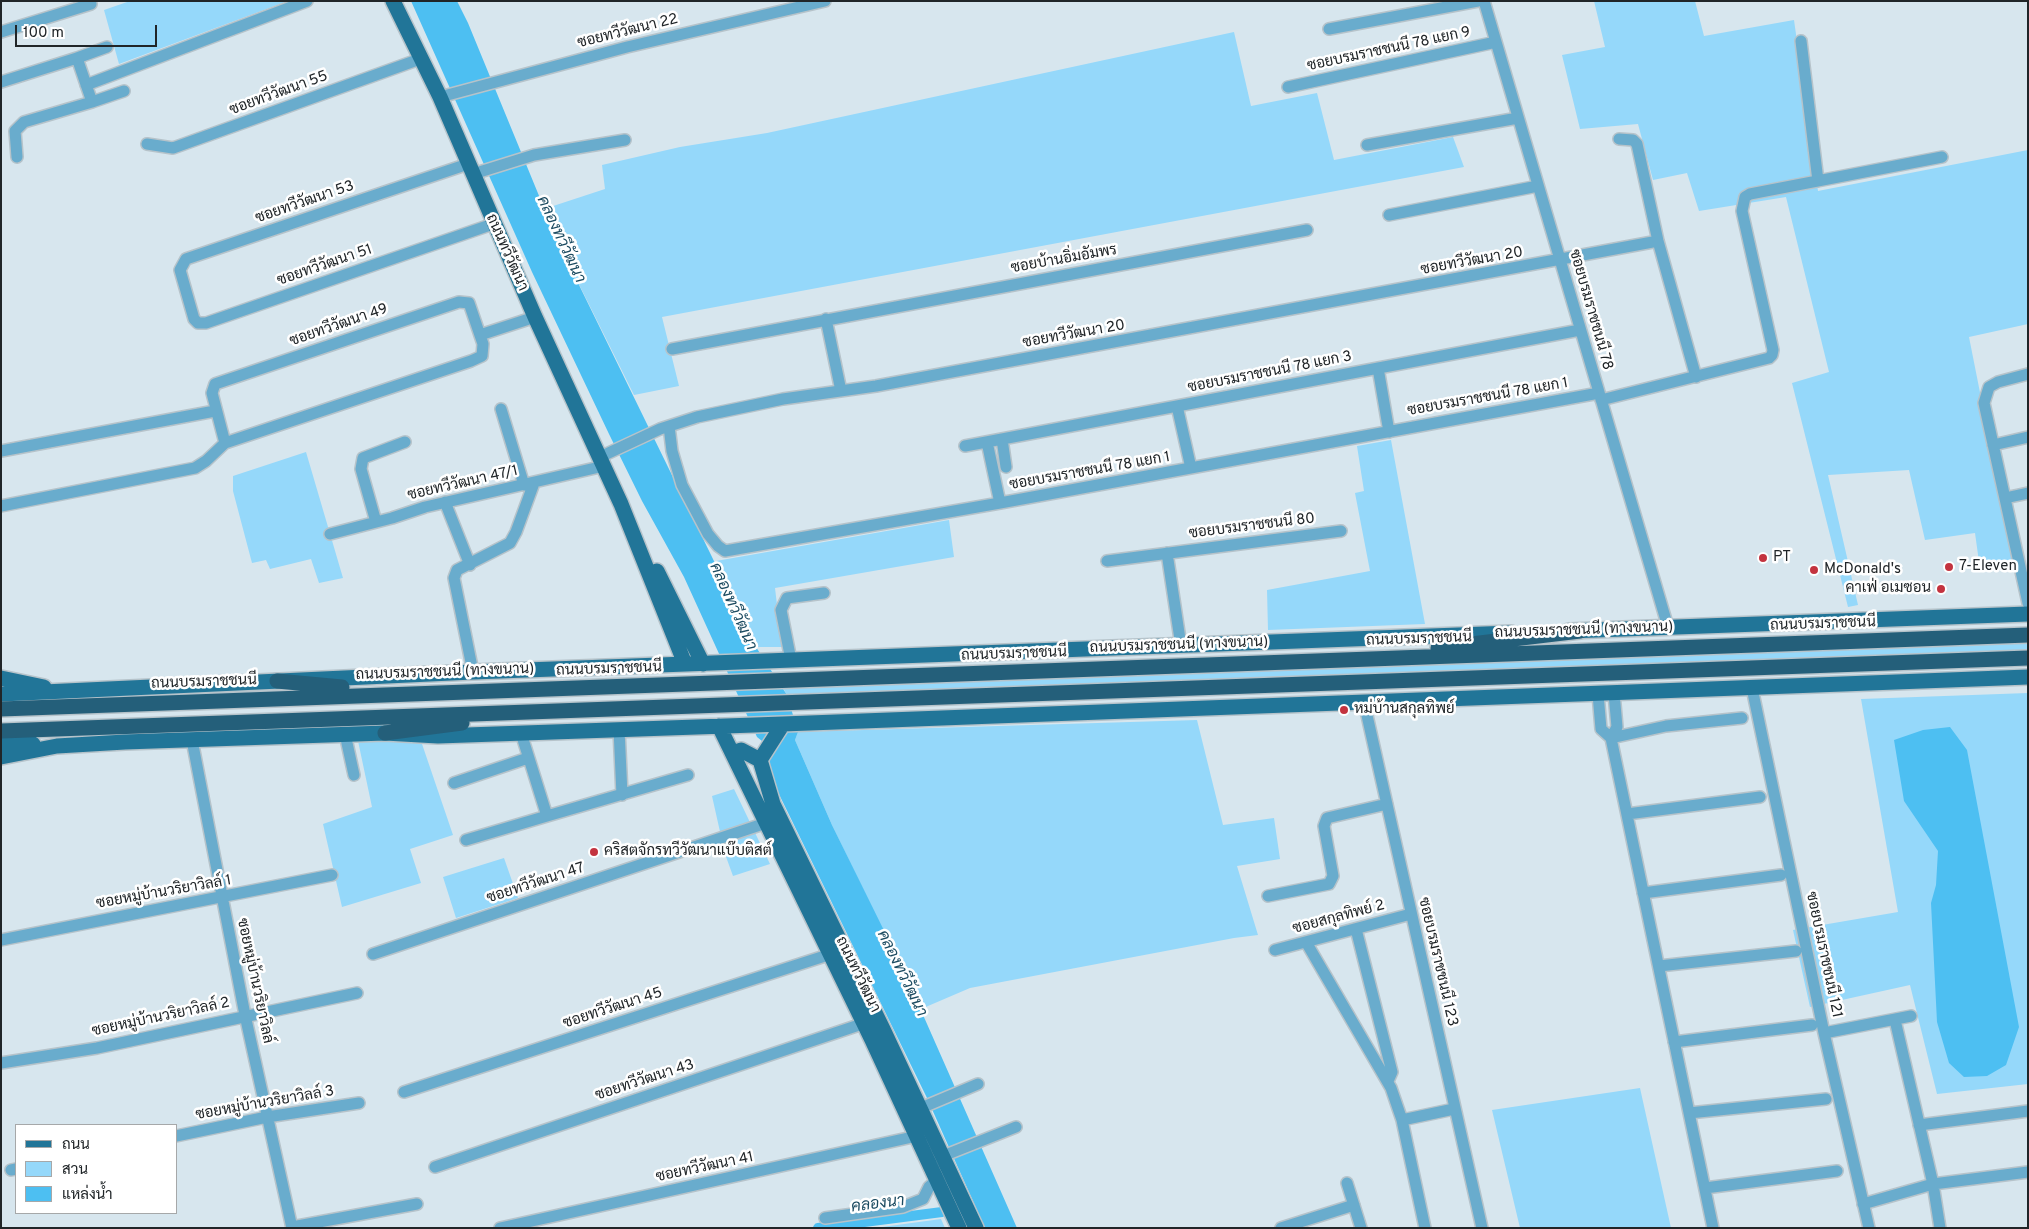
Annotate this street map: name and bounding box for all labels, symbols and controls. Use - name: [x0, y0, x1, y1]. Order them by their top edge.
- street label: ซอยทวีวัฒนา 22: [576, 11, 680, 53]
- scale bar: [18, 15, 160, 47]
- text: 100 m: [23, 24, 64, 43]
- street label: ซอยบรมราชชนนี 78 แยก 9: [1306, 24, 1472, 76]
- street label: ซอยทวีวัฒนา 55: [227, 68, 331, 120]
- street label: ซอยทวีวัฒนา 53: [253, 178, 357, 228]
- water label: คลองทวีวัฒนา: [531, 193, 589, 287]
- street label: ถนนทวีวัฒนา: [481, 212, 531, 294]
- street label: ซอยทวีวัฒนา 51: [275, 241, 375, 291]
- street label: ซอยบ้านอิ่มอัมพร: [1010, 242, 1118, 278]
- street label: ซอยทวีวัฒนา 20: [1419, 244, 1525, 280]
- street label: ซอยบรมราชชนนี 78: [1564, 248, 1616, 372]
- street label: ซอยทวีวัฒนา 49: [288, 301, 390, 351]
- street label: ซอยทวีวัฒนา 20: [1021, 317, 1127, 353]
- street label: ซอยบรมราชชนนี 78 แยก 3: [1186, 348, 1354, 398]
- street label: ซอยบรมราชชนนี 78 แยก 1: [1406, 375, 1570, 421]
- street label: ซอยบรมราชชนนี 78 แยก 1: [1008, 449, 1172, 495]
- street label: ซอยทวีวัฒนา 47/1: [406, 463, 520, 505]
- street label: ซอยบรมราชชนนี 80: [1188, 510, 1316, 544]
- place label: PT: [1773, 549, 1791, 567]
- marker: PT: [1757, 552, 1769, 564]
- place label: 7-Eleven: [1959, 558, 2017, 576]
- water label: คลองทวีวัฒนา: [704, 560, 760, 654]
- place label: McDonald's: [1824, 561, 1901, 579]
- marker: 7-Eleven: [1943, 561, 1955, 573]
- marker: McDonald's: [1808, 564, 1820, 576]
- place label: คาเฟ่ อเมซอน: [1845, 580, 1931, 598]
- marker: คาเฟ่ อเมซอน: [1935, 583, 1947, 595]
- street label: ถนนบรมราชชนนี: [1770, 614, 1876, 636]
- street label: ถนนบรมราชชนนี (ทางขนาน): [1494, 619, 1674, 643]
- street label: ถนนบรมราชชนนี: [1366, 629, 1472, 651]
- street label: ถนนบรมราชชนนี (ทางขนาน): [1089, 634, 1269, 658]
- street label: ถนนบรมราชชนนี: [961, 644, 1067, 666]
- street label: ถนนบรมราชชนนี: [556, 659, 662, 681]
- street label: ถนนบรมราชชนนี (ทางขนาน): [355, 661, 535, 685]
- street label: ถนนบรมราชชนนี: [151, 672, 257, 694]
- place label: หม่บ้านสกุลทิพย์: [1354, 701, 1455, 719]
- marker: หม่บ้านสกุลทิพย์: [1338, 704, 1350, 716]
- place label: คริสตจักรทวีวัฒนาแบ๊บติสต์: [604, 843, 772, 861]
- marker: คริสตจักรทวีวัฒนาแบ๊บติสต์: [588, 846, 600, 858]
- street label: ซอยทวีวัฒนา 47: [485, 860, 587, 908]
- street label: ซอยหมู่บ้านวริยาวิลล์ 1: [95, 872, 233, 914]
- street label: ซอยบรมราชชนนี 121: [1801, 890, 1845, 1020]
- street label: ซอยบรมราชชนนี 123: [1413, 896, 1461, 1028]
- street label: ซอยสกุลทิพย์ 2: [1291, 897, 1387, 939]
- street label: ซอยหมู่บ้านวริยาวิลล์: [232, 917, 276, 1045]
- water label: คลองทวีวัฒนา: [872, 928, 930, 1020]
- street label: ถนนทวีวัฒนา: [831, 934, 883, 1016]
- street label: ซอยทวีวัฒนา 45: [561, 984, 665, 1034]
- street label: ซอยหมู่บ้านวริยาวิลล์ 2: [90, 995, 232, 1041]
- street label: ซอยทวีวัฒนา 43: [593, 1057, 697, 1105]
- street label: ซอยหมู่บ้านวริยาวิลล์ 3: [194, 1083, 336, 1125]
- legend: [15, 1124, 178, 1214]
- text: ถนน: [62, 1136, 90, 1155]
- street label: ซอยทวีวัฒนา 41: [654, 1149, 756, 1187]
- text: สวน: [62, 1161, 88, 1180]
- text: แหล่งน้ำ: [62, 1186, 113, 1205]
- water label: คลองนา: [850, 1192, 906, 1218]

